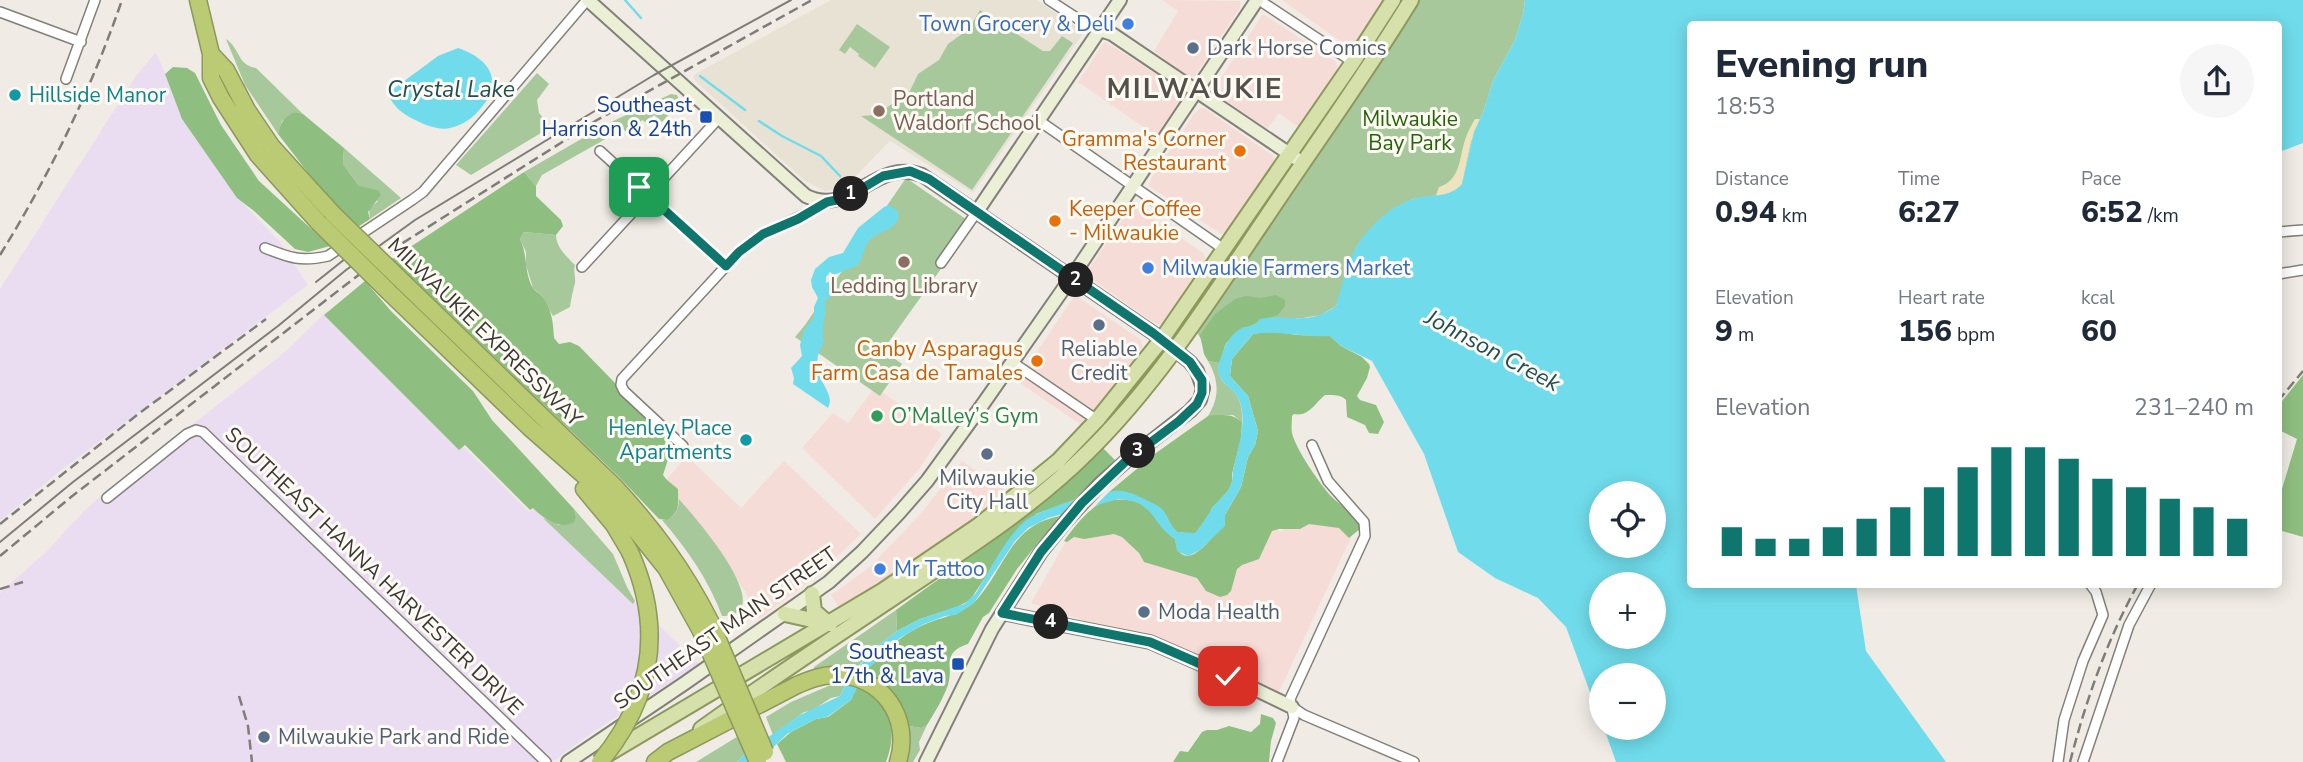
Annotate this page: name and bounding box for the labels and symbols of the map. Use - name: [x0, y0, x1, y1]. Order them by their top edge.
- place label: Town Grocery & Deli: [919, 10, 1114, 38]
- marker: Town Grocery & Deli: [1120, 16, 1136, 32]
- place label: Dark Horse Comics: [1207, 34, 1387, 62]
- marker: Dark Horse Comics: [1185, 40, 1201, 56]
- district label: MILWAUKIE: [1106, 70, 1284, 108]
- water label: Crystal Lake: [387, 74, 515, 105]
- place label: Hillside Manor: [29, 81, 167, 109]
- place label: Portland Waldorf School: [893, 85, 1041, 137]
- marker: Hillside Manor: [7, 87, 23, 103]
- place label: Southeast Harrison & 24th: [541, 91, 693, 143]
- marker: Portland Waldorf School: [871, 103, 887, 119]
- park label: Milwaukie Bay Park: [1362, 105, 1458, 157]
- marker: Southeast Harrison & 24th: [698, 109, 714, 125]
- place label: Gramma's Corner Restaurant: [1062, 125, 1227, 177]
- marker: Gramma's Corner Restaurant: [1232, 143, 1248, 159]
- pin: [609, 157, 669, 217]
- pin: 1: [834, 176, 868, 212]
- place label: Keeper Coffee - Milwaukie: [1069, 195, 1201, 247]
- marker: Keeper Coffee - Milwaukie: [1047, 213, 1063, 229]
- street label: MILWAUKIE EXPRESSWAY: [382, 231, 589, 433]
- marker: Ledding Library: [896, 254, 912, 270]
- place label: Milwaukie Farmers Market: [1162, 254, 1411, 282]
- marker: Milwaukie Farmers Market: [1140, 260, 1156, 276]
- pin: 2: [1058, 262, 1094, 298]
- place label: Ledding Library: [830, 272, 978, 300]
- water label: Johnson Creek: [1419, 301, 1566, 399]
- marker: Reliable Credit: [1091, 317, 1107, 333]
- place label: Canby Asparagus Farm Casa de Tamales: [811, 335, 1023, 387]
- place label: Reliable Credit: [1061, 335, 1137, 387]
- marker: Canby Asparagus Farm Casa de Tamales: [1029, 353, 1045, 369]
- place label: O’Malley’s Gym: [891, 402, 1039, 430]
- marker: O’Malley’s Gym: [869, 408, 885, 424]
- place label: Henley Place Apartments: [608, 414, 732, 466]
- street label: SOUTHEAST HANNA HARVESTER DRIVE: [219, 421, 529, 721]
- marker: Henley Place Apartments: [738, 432, 754, 448]
- pin: 3: [1120, 434, 1156, 468]
- marker: Milwaukie City Hall: [979, 446, 995, 462]
- place label: Milwaukie City Hall: [939, 464, 1035, 516]
- street label: SOUTHEAST MAIN STREET: [608, 540, 842, 716]
- place label: Mr Tattoo: [894, 555, 985, 583]
- marker: Mr Tattoo: [872, 561, 888, 577]
- place label: Moda Health: [1158, 598, 1280, 626]
- pin: 4: [1034, 604, 1068, 640]
- marker: Moda Health: [1136, 604, 1152, 620]
- place label: Southeast 17th & Lava: [830, 638, 945, 690]
- pin: [1198, 646, 1258, 706]
- marker: Southeast 17th & Lava: [950, 656, 966, 672]
- place label: Milwaukie Park and Ride: [278, 723, 509, 751]
- marker: Milwaukie Park and Ride: [256, 729, 272, 745]

